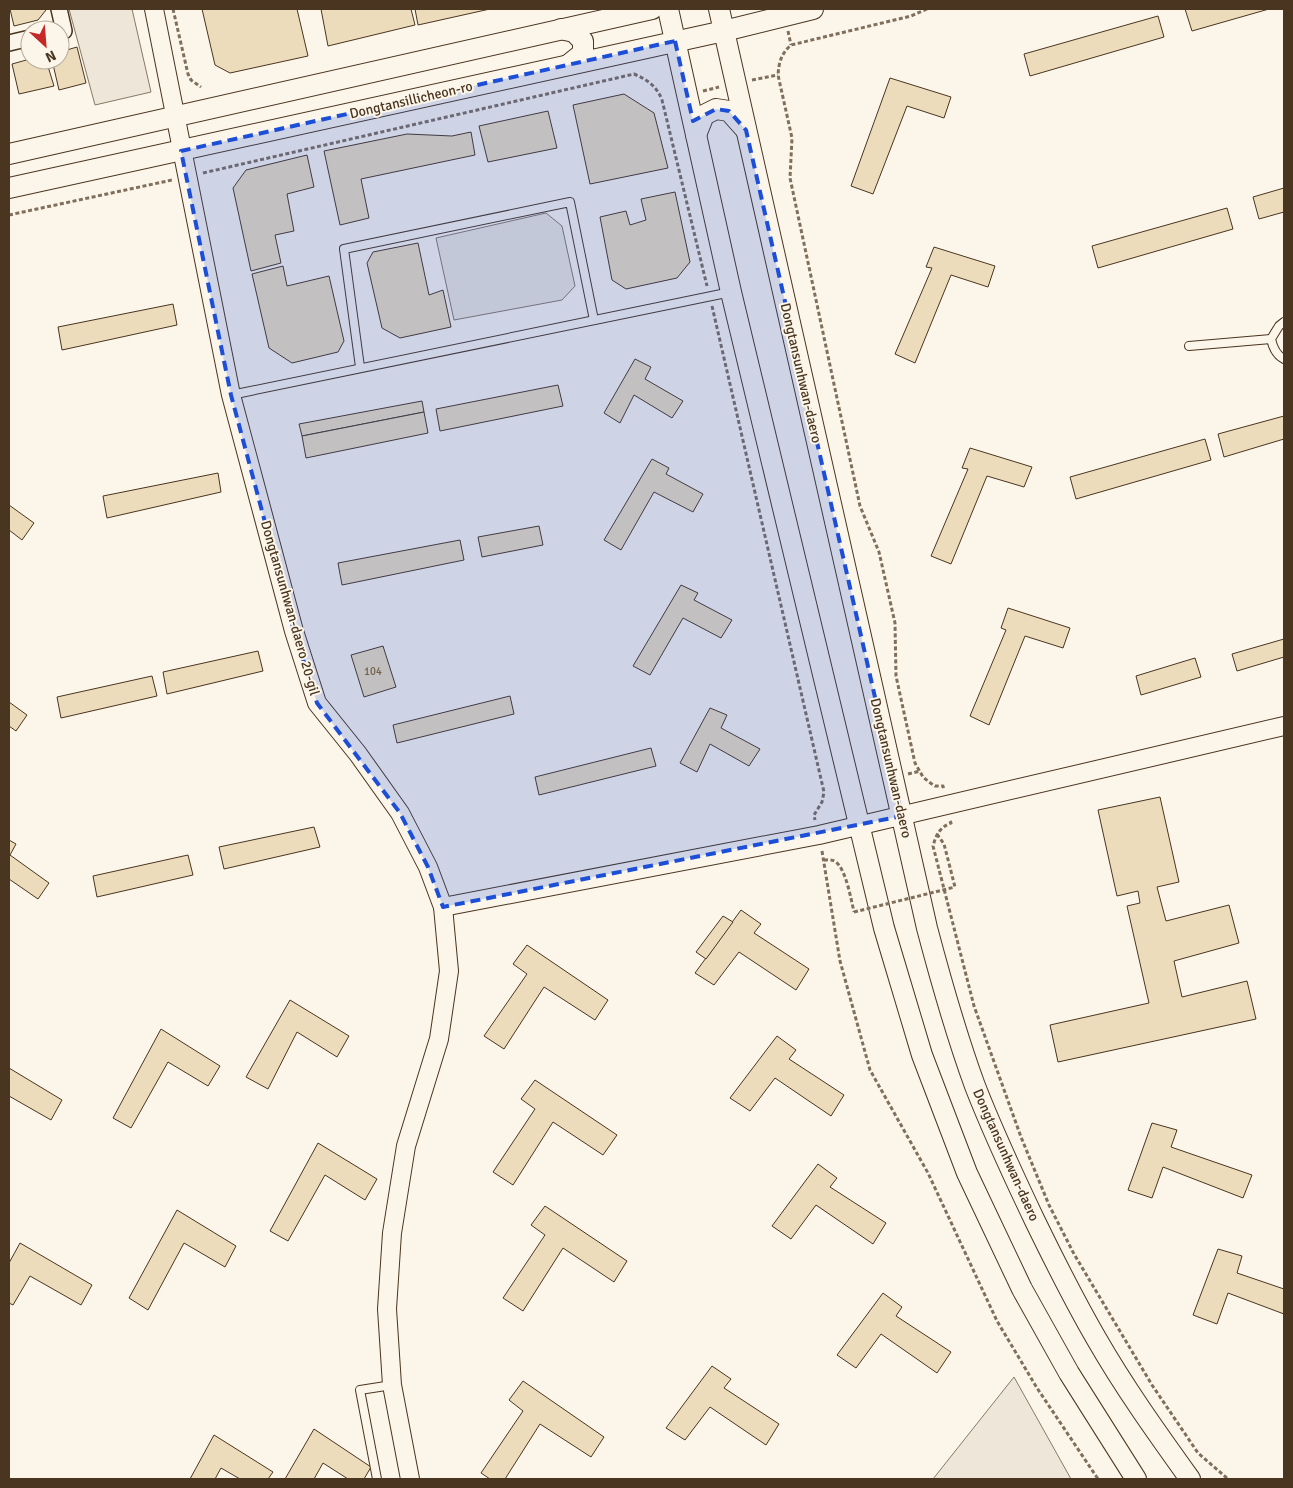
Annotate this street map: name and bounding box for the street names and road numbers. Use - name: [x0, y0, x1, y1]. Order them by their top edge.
- street label: Dongtansillicheon-ro: [348, 78, 474, 122]
- street label: Dongtansunhwan-daero: [777, 301, 825, 445]
- street label: Dongtansunhwan-daero 20-gil: [257, 518, 323, 698]
- street label: Dongtansunhwan-daero: [867, 696, 915, 840]
- street label: Dongtansunhwan-daero: [969, 1086, 1043, 1224]

